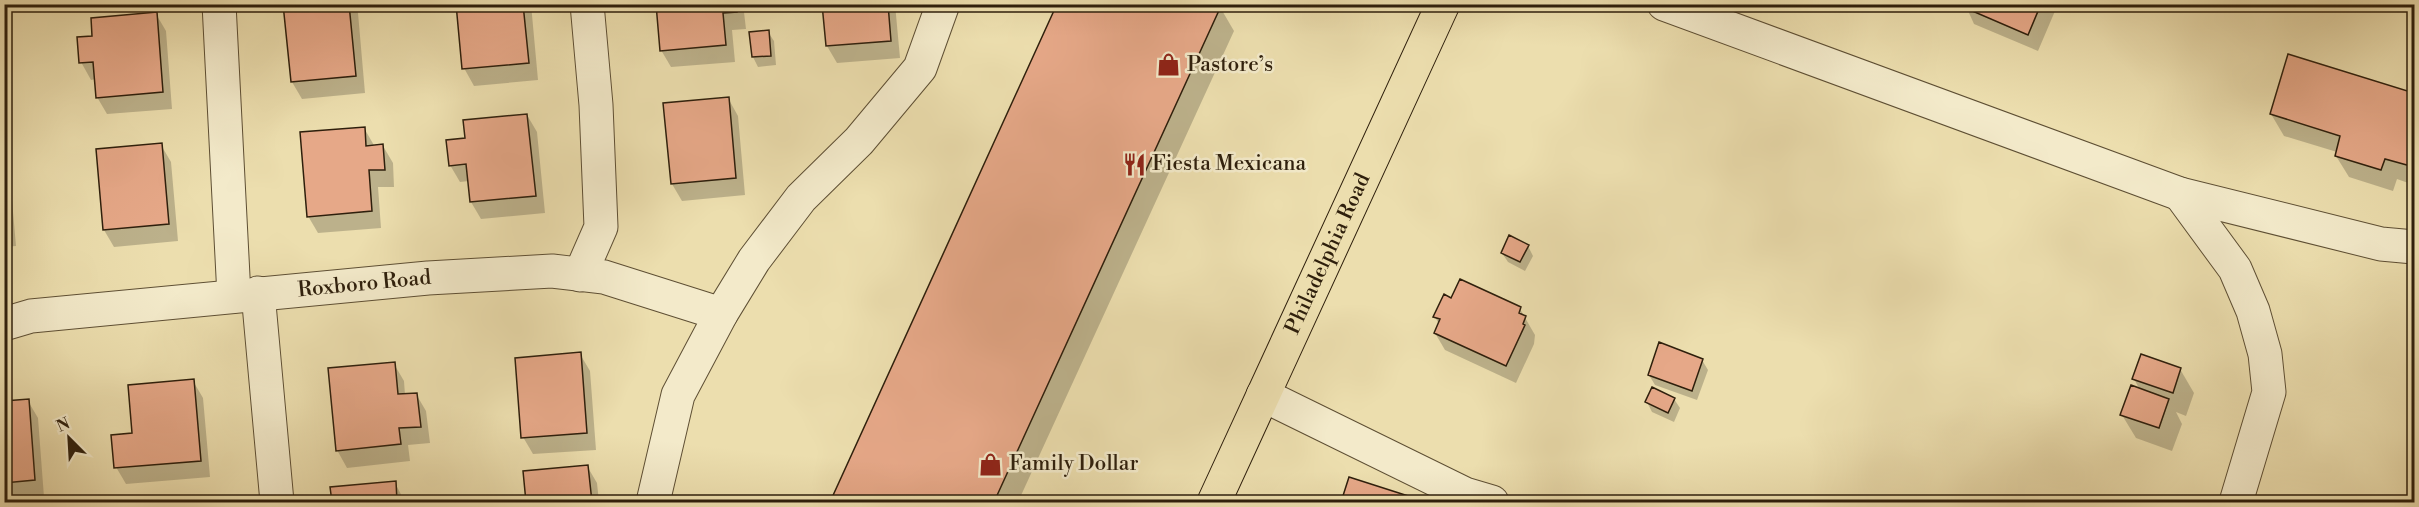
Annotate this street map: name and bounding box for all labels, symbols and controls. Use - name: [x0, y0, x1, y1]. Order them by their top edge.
- shop icon: Pastore’s: [1156, 52, 1182, 78]
- place label: Pastore’s: [1187, 52, 1273, 78]
- restaurant icon: Fiesta Mexicana: [1121, 151, 1147, 177]
- place label: Fiesta Mexicana: [1152, 151, 1307, 177]
- street label: Philadelphia Road: [1280, 169, 1376, 339]
- street label: Roxboro Road: [296, 265, 432, 303]
- north arrow: [39, 408, 99, 468]
- text: N: [53, 413, 73, 437]
- shop icon: Family Dollar: [978, 451, 1004, 477]
- place label: Family Dollar: [1009, 451, 1139, 477]

